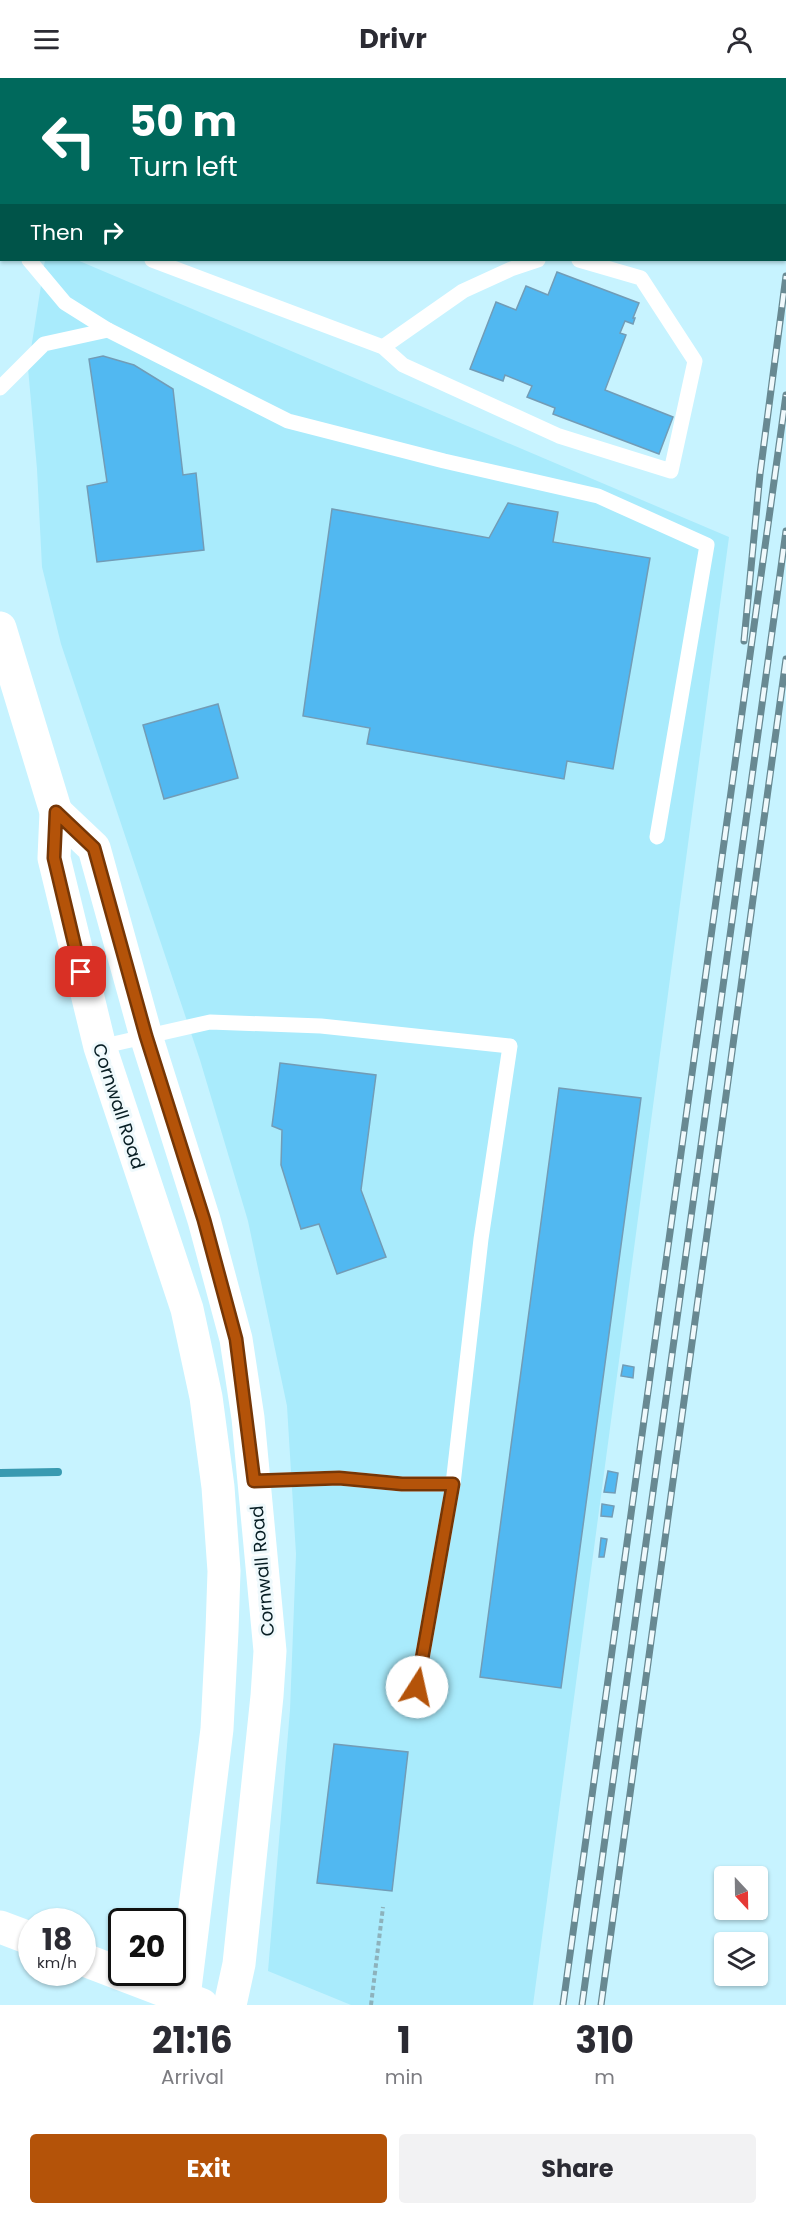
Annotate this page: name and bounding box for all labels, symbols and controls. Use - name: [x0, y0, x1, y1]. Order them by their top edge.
- text: Drivr: [359, 20, 427, 57]
- icon: menu: [30, 23, 63, 56]
- icon: person: [723, 23, 756, 56]
- text: 50 m: [129, 92, 237, 151]
- icon: left: [30, 102, 108, 180]
- text: Turn left: [129, 148, 238, 185]
- icon: right: [96, 216, 129, 249]
- text: Then: [30, 217, 84, 248]
- pin: [55, 946, 106, 997]
- icon: arrive: [64, 955, 97, 988]
- street label: Cornwall Road: [87, 1040, 151, 1172]
- street label: Cornwall Road: [244, 1505, 280, 1637]
- position arrow: [385, 1655, 449, 1719]
- north arrow: [714, 1866, 768, 1920]
- map controls: [714, 1866, 768, 1986]
- speed limit sign: 20: [108, 1908, 186, 1986]
- text: 18: [42, 1918, 72, 1961]
- button: layers: [714, 1932, 768, 1986]
- text: km/h: [37, 1952, 77, 1973]
- text: 21:16: [152, 2015, 233, 2066]
- text: 1: [397, 2015, 411, 2066]
- text: 310: [575, 2015, 634, 2066]
- text: Arrival: [161, 2063, 224, 2091]
- text: min: [385, 2063, 423, 2091]
- text: m: [594, 2063, 615, 2091]
- button: Exit: [30, 2134, 387, 2203]
- button: Share: [399, 2134, 756, 2203]

